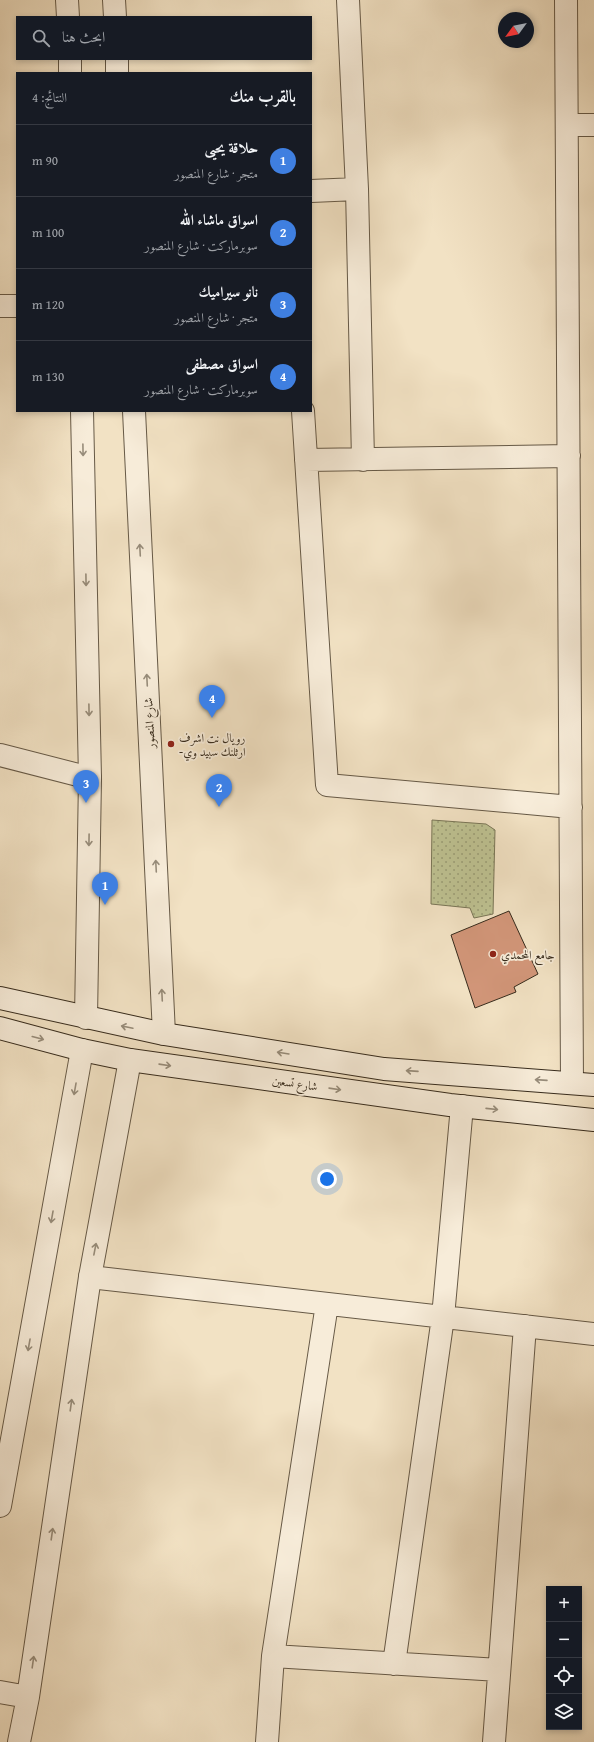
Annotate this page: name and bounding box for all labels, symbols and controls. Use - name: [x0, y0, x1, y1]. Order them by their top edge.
- north arrow: [498, 12, 534, 48]
- search box: [16, 16, 312, 60]
- text: ابحث هنا: [62, 26, 105, 47]
- icon: search: [30, 27, 52, 49]
- text: بالقرب منك: [229, 83, 296, 108]
- text: النتائج: 4: [32, 88, 67, 107]
- text: حلاقة يحيى: [205, 137, 258, 158]
- text: 90 m: [32, 151, 58, 170]
- text: 1: [280, 151, 286, 170]
- text: متجر · شارع المنصور: [174, 164, 258, 183]
- text: اسواق ماشاء الله: [180, 209, 258, 230]
- text: 100 m: [32, 223, 64, 242]
- text: 2: [280, 223, 286, 242]
- text: سوبرماركت · شارع المنصور: [145, 236, 258, 255]
- text: نانو سيراميك: [199, 281, 258, 302]
- text: 120 m: [32, 295, 64, 314]
- text: 3: [280, 295, 286, 314]
- text: متجر · شارع المنصور: [174, 308, 258, 327]
- text: اسواق مصطفى: [186, 353, 258, 374]
- text: 130 m: [32, 367, 64, 386]
- text: 4: [280, 367, 286, 386]
- text: سوبرماركت · شارع المنصور: [145, 380, 258, 399]
- one-way arrow: [79, 443, 87, 456]
- one-way arrow: [137, 544, 144, 557]
- one-way arrow: [82, 573, 90, 586]
- one-way arrow: [143, 674, 150, 687]
- pin: 4: [199, 685, 225, 718]
- street label: شارع المنصور: [139, 697, 162, 750]
- one-way arrow: [85, 703, 93, 716]
- place label: رويال نت اشرف -ارثلنك سبيد وي: [179, 729, 246, 762]
- marker: رويال نت اشرف -ارثلنك سبيد وي: [166, 739, 176, 749]
- pin: 3: [73, 770, 99, 803]
- pin: 2: [206, 774, 232, 807]
- one-way arrow: [85, 833, 93, 846]
- one-way arrow: [152, 860, 159, 873]
- pin: 1: [92, 872, 118, 905]
- place label: جامع المحمدي: [501, 946, 555, 966]
- marker: جامع المحمدي: [488, 949, 498, 959]
- one-way arrow: [158, 989, 165, 1002]
- one-way arrow: [121, 1022, 134, 1030]
- one-way arrow: [31, 1035, 44, 1042]
- one-way arrow: [277, 1049, 290, 1057]
- one-way arrow: [158, 1061, 171, 1069]
- one-way arrow: [406, 1067, 419, 1074]
- street label: شارع تسعين: [271, 1071, 319, 1098]
- one-way arrow: [535, 1077, 548, 1084]
- one-way arrow: [70, 1082, 78, 1095]
- one-way arrow: [328, 1085, 341, 1093]
- one-way arrow: [485, 1106, 498, 1113]
- your location: [317, 1169, 337, 1189]
- one-way arrow: [48, 1210, 56, 1223]
- one-way arrow: [91, 1243, 99, 1256]
- one-way arrow: [25, 1338, 33, 1351]
- one-way arrow: [67, 1399, 75, 1412]
- one-way arrow: [48, 1527, 56, 1540]
- map controls: [546, 1586, 582, 1730]
- button: +: [546, 1586, 582, 1622]
- button: −: [546, 1622, 582, 1658]
- one-way arrow: [29, 1656, 37, 1669]
- button: locate: [546, 1658, 582, 1694]
- button: layers: [546, 1694, 582, 1730]

